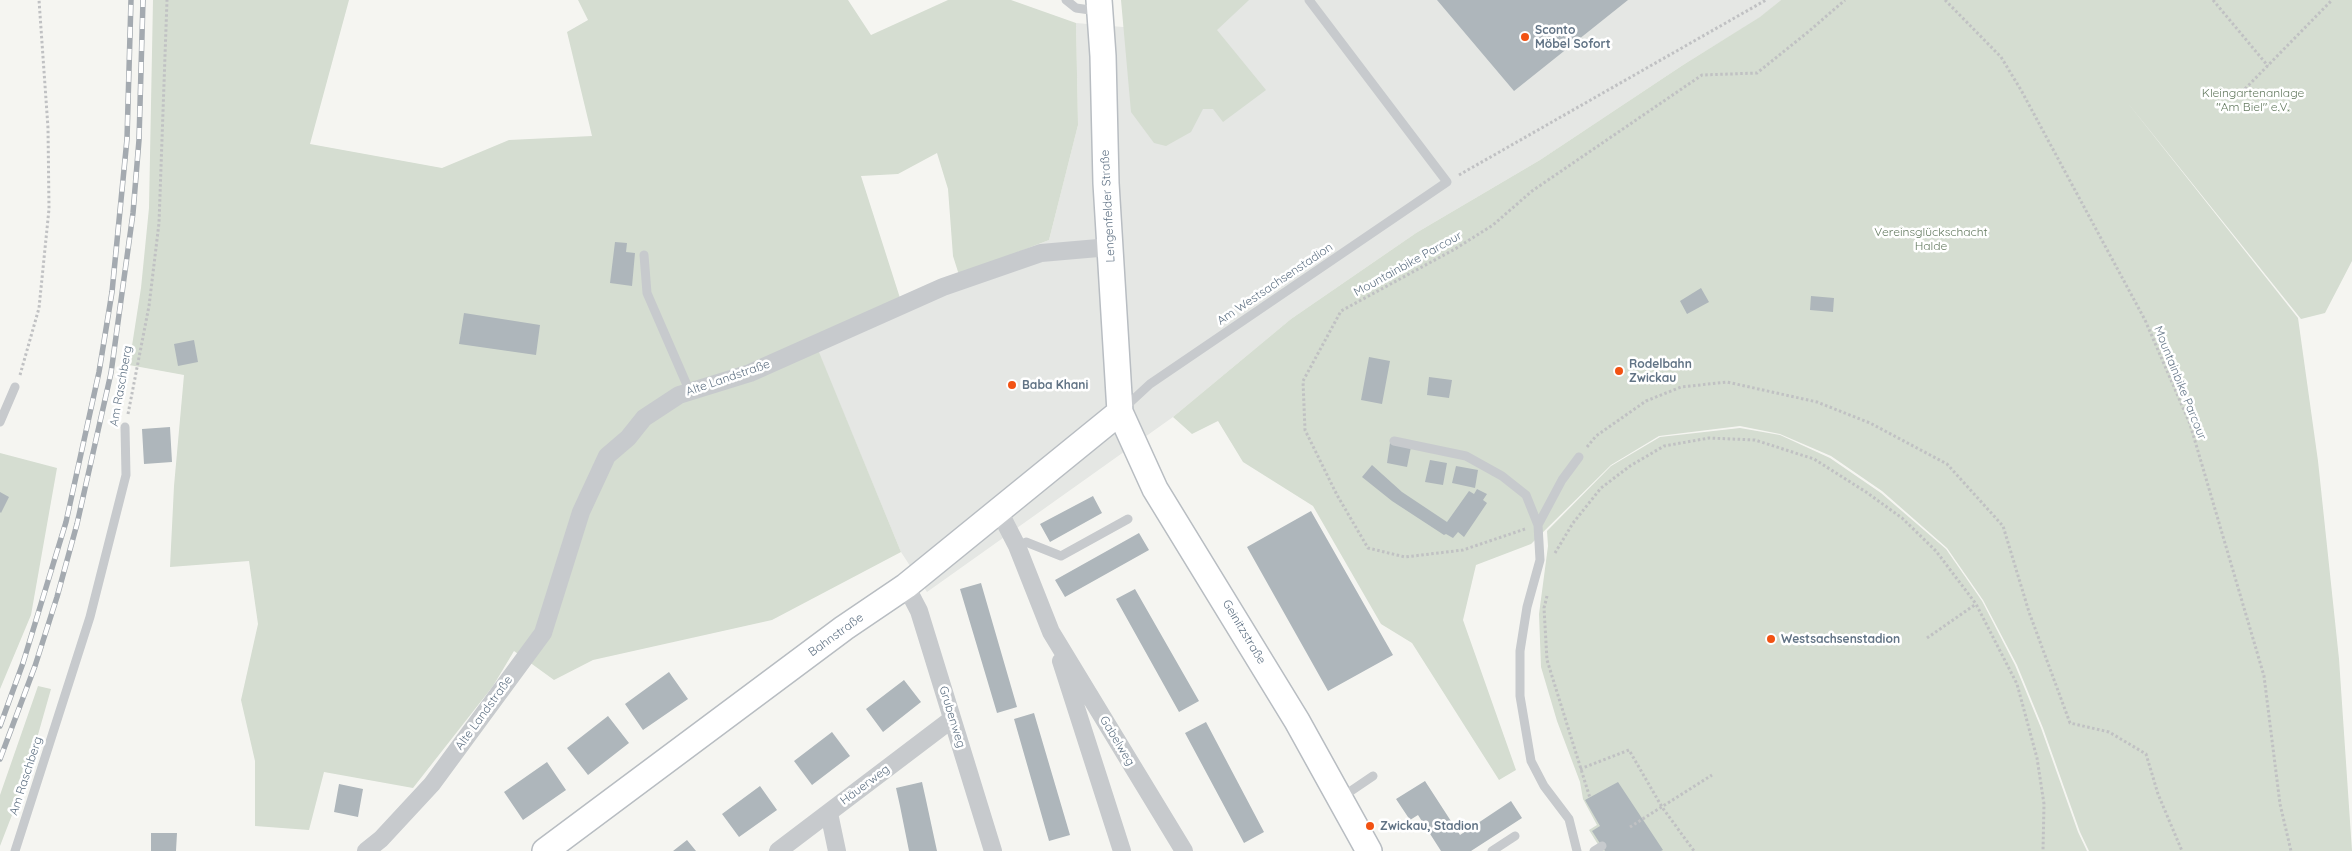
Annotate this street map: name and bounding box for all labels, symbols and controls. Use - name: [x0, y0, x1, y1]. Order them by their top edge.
- place label: Sconto Möbel Sofort: [1535, 23, 1611, 51]
- marker: Sconto Möbel Sofort: [1519, 31, 1531, 43]
- park label: Kleingartenanlage "Am Biel" e.V.: [2202, 86, 2304, 114]
- street label: Lengenfelder Straße: [1098, 149, 1118, 263]
- park label: Vereinsglückschacht Halde: [1874, 225, 1988, 253]
- street label: Mountainbike Parcour: [1351, 228, 1465, 300]
- street label: Am Westsachsenstadion: [1214, 240, 1336, 328]
- street label: Mountainbike Parcour: [2151, 324, 2209, 442]
- street label: Am Raschberg: [107, 344, 135, 428]
- street label: Alte Landstraße: [684, 357, 772, 399]
- place label: Rodelbahn Zwickau: [1629, 357, 1692, 385]
- marker: Rodelbahn Zwickau: [1613, 365, 1625, 377]
- place label: Baba Khani: [1022, 378, 1088, 392]
- marker: Baba Khani: [1006, 379, 1018, 391]
- street label: Geinitzstraße: [1219, 597, 1269, 667]
- street label: Bahnstraße: [806, 610, 866, 660]
- place label: Westsachsenstadion: [1781, 632, 1900, 646]
- marker: Westsachsenstadion: [1765, 633, 1777, 645]
- street label: Alte Landstraße: [452, 673, 516, 753]
- street label: Grubenweg: [936, 684, 968, 750]
- street label: Gabelweg: [1096, 713, 1138, 769]
- street label: Am Raschberg: [6, 735, 46, 817]
- street label: Häuerweg: [838, 762, 892, 808]
- place label: Zwickau, Stadion: [1380, 819, 1479, 833]
- marker: Zwickau, Stadion: [1364, 820, 1376, 832]

